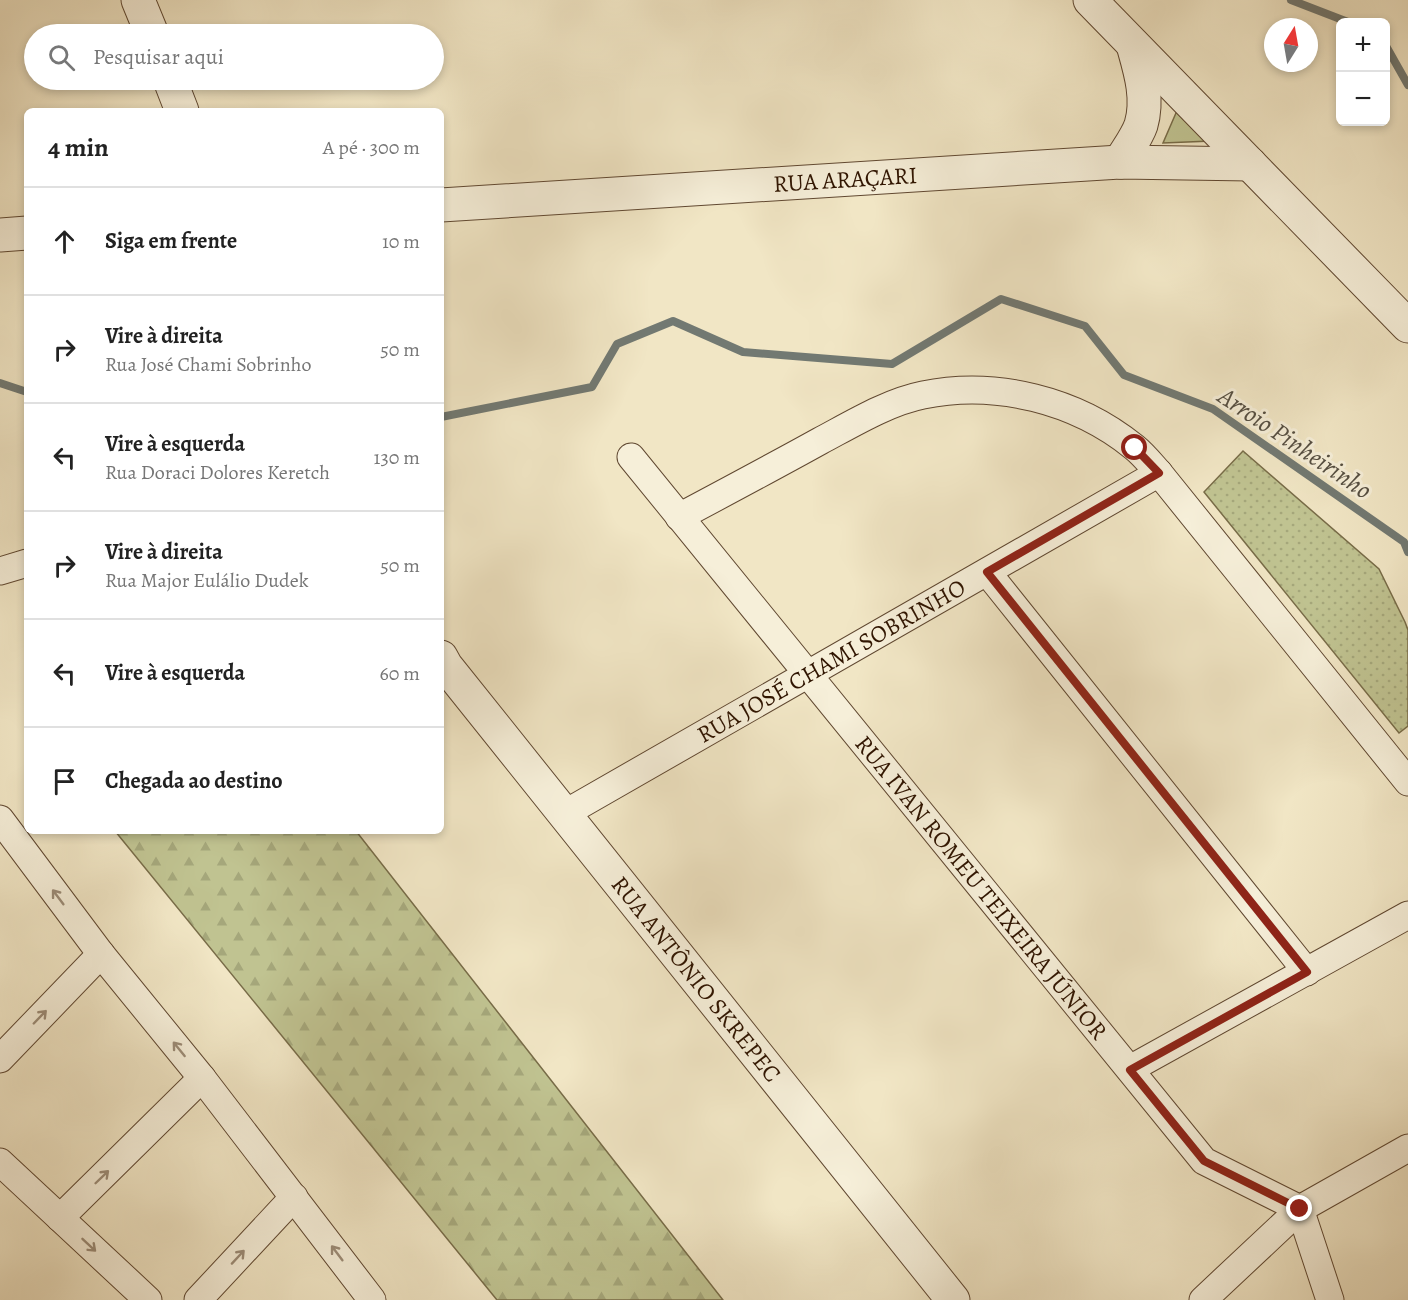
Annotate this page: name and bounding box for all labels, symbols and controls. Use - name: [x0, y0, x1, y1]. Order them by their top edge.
- north arrow: [1264, 18, 1318, 72]
- map controls: [1336, 18, 1390, 126]
- button: +: [1336, 18, 1390, 72]
- search box: [24, 24, 444, 90]
- icon: search: [45, 41, 78, 74]
- text: Pesquisar aqui: [93, 42, 224, 72]
- button: −: [1336, 72, 1390, 126]
- text: 4 min: [48, 130, 109, 165]
- text: A pé · 300 m: [323, 134, 420, 161]
- street label: RUA ARAÇARI: [772, 159, 918, 200]
- icon: ahead: [48, 225, 81, 258]
- text: Siga em frente: [105, 226, 237, 256]
- text: 10 m: [382, 228, 420, 255]
- text: Vire à direita: [105, 321, 223, 351]
- icon: right: [48, 333, 81, 366]
- text: 50 m: [380, 336, 420, 363]
- text: Rua José Chami Sobrinho: [105, 351, 311, 378]
- water label: Arroio Pinheirinho: [1210, 378, 1379, 507]
- text: Vire à esquerda: [105, 429, 245, 459]
- route start: [1121, 434, 1147, 460]
- icon: left: [48, 441, 81, 474]
- text: 130 m: [374, 444, 420, 471]
- text: Rua Doraci Dolores Keretch: [105, 459, 330, 486]
- text: Vire à direita: [105, 537, 223, 567]
- icon: right: [48, 549, 81, 582]
- text: 50 m: [380, 552, 420, 579]
- text: Rua Major Eulálio Dudek: [105, 567, 309, 594]
- street label: RUA JOSÉ CHAMI SOBRINHO: [691, 571, 971, 751]
- icon: left: [48, 657, 81, 690]
- text: Vire à esquerda: [105, 658, 245, 688]
- text: 60 m: [380, 660, 420, 687]
- street label: RUA IVAN ROMEU TEIXEIRA JÚNIOR: [848, 729, 1115, 1047]
- icon: arrive: [48, 765, 81, 798]
- text: Chegada ao destino: [105, 766, 283, 796]
- street label: RUA ANTÔNIO SKREPEC: [604, 869, 788, 1089]
- one-way arrow: [52, 889, 64, 905]
- one-way arrow: [33, 1009, 48, 1024]
- one-way arrow: [173, 1042, 186, 1058]
- one-way arrow: [94, 1169, 109, 1184]
- route end: [1286, 1195, 1312, 1221]
- one-way arrow: [81, 1237, 96, 1252]
- one-way arrow: [331, 1246, 343, 1262]
- one-way arrow: [231, 1250, 245, 1265]

